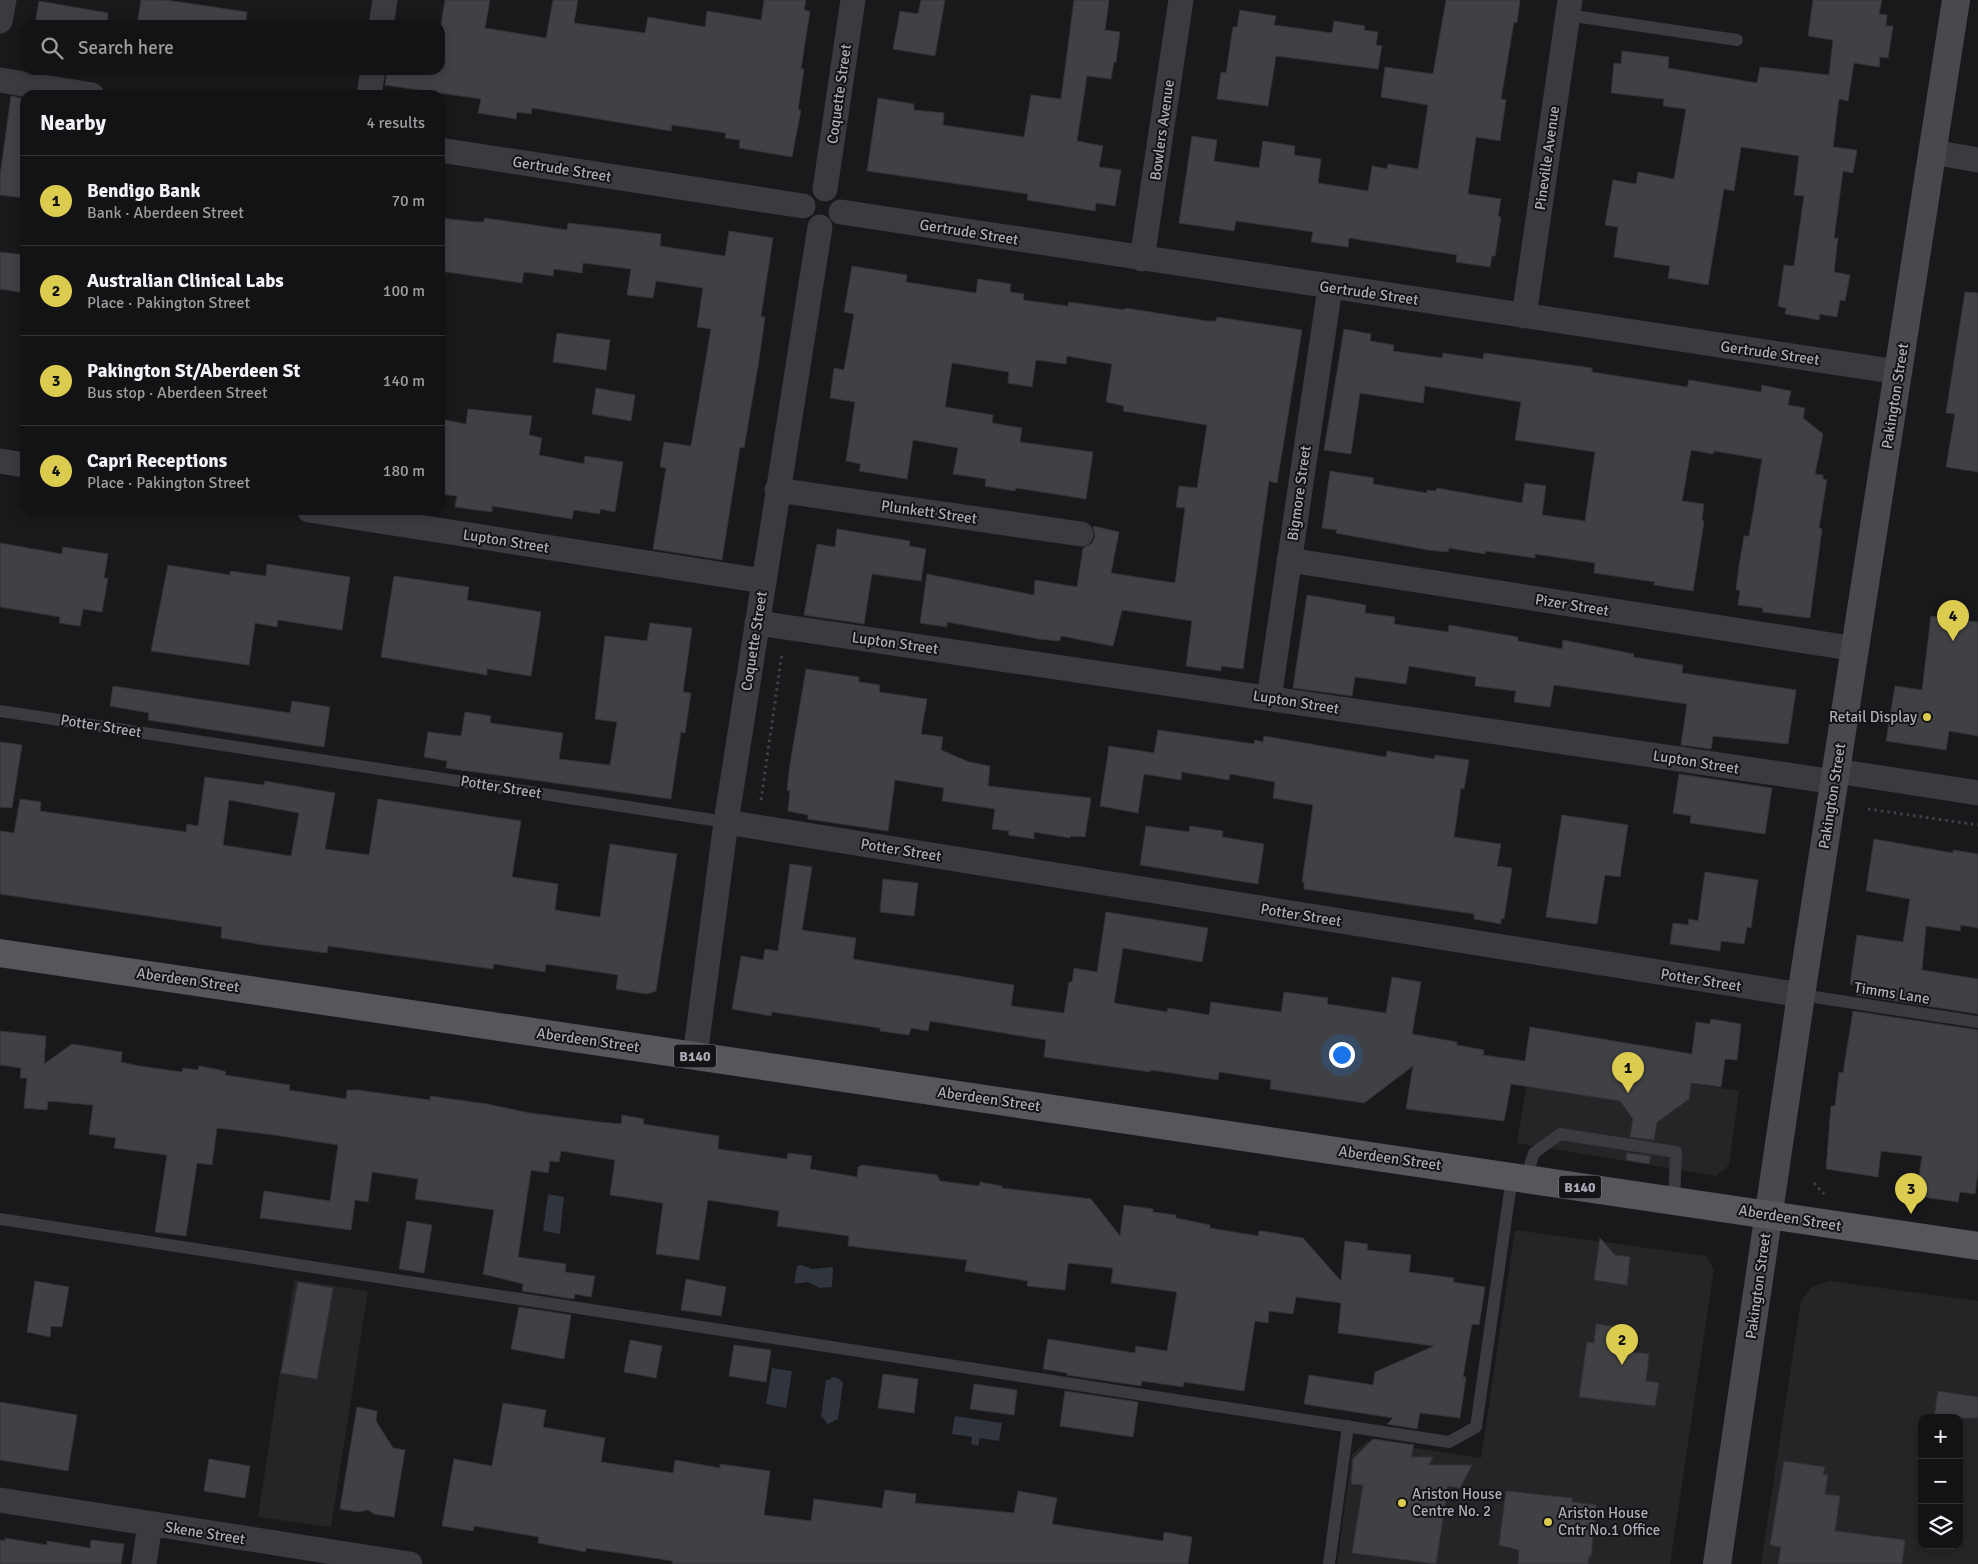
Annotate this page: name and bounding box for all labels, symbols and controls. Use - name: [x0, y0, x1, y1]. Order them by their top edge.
- search box: [20, 20, 445, 75]
- icon: search: [38, 34, 66, 62]
- text: Search here: [78, 36, 174, 60]
- street label: Coquette Street: [823, 43, 855, 145]
- street label: Bowlers Avenue: [1146, 78, 1178, 182]
- street label: Pineville Avenue: [1531, 105, 1563, 211]
- text: Nearby: [40, 110, 106, 136]
- text: 4 results: [366, 113, 425, 133]
- street label: Gertrude Street: [511, 152, 613, 186]
- text: Bendigo Bank: [87, 179, 200, 203]
- text: 1: [52, 191, 60, 211]
- text: 70 m: [391, 191, 425, 211]
- text: Bank · Aberdeen Street: [87, 203, 244, 223]
- street label: Gertrude Street: [918, 215, 1020, 249]
- text: Australian Clinical Labs: [87, 269, 284, 293]
- street label: Gertrude Street: [1318, 277, 1420, 309]
- text: 2: [52, 281, 60, 301]
- text: 100 m: [383, 281, 425, 301]
- text: Place · Pakington Street: [87, 293, 250, 313]
- street label: Gertrude Street: [1719, 337, 1821, 369]
- street label: Pakington Street: [1878, 342, 1912, 450]
- text: Pakington St/Aberdeen St: [87, 359, 300, 383]
- text: 3: [52, 371, 60, 391]
- text: 140 m: [383, 371, 425, 391]
- text: Bus stop · Aberdeen Street: [87, 383, 268, 403]
- street label: Bigmore Street: [1283, 444, 1315, 542]
- text: Capri Receptions: [87, 449, 227, 473]
- text: 4: [52, 461, 60, 481]
- text: 180 m: [383, 461, 425, 481]
- text: Place · Pakington Street: [87, 473, 250, 493]
- street label: Plunkett Street: [880, 496, 978, 528]
- street label: Lupton Street: [462, 525, 550, 557]
- street label: Coquette Street: [737, 590, 771, 692]
- street label: Pizer Street: [1534, 590, 1610, 620]
- pin: 4: [1937, 600, 1969, 641]
- street label: Lupton Street: [851, 628, 939, 658]
- street label: Lupton Street: [1252, 686, 1340, 718]
- place label: Retail Display: [1829, 708, 1917, 726]
- street label: Potter Street: [59, 711, 143, 741]
- marker: Retail Display: [1921, 711, 1933, 723]
- street label: Pakington Street: [1815, 742, 1849, 850]
- street label: Lupton Street: [1652, 746, 1740, 778]
- street label: Potter Street: [459, 772, 543, 802]
- street label: Potter Street: [859, 835, 943, 865]
- street label: Potter Street: [1259, 900, 1343, 930]
- street label: Aberdeen Street: [135, 964, 241, 996]
- street label: Potter Street: [1659, 965, 1743, 995]
- street label: Timms Lane: [1853, 978, 1931, 1008]
- street label: Aberdeen Street: [535, 1024, 641, 1056]
- your location: [1329, 1042, 1355, 1068]
- road number: B140: [674, 1044, 716, 1068]
- pin: 1: [1612, 1052, 1644, 1093]
- street label: Aberdeen Street: [936, 1083, 1042, 1115]
- street label: Aberdeen Street: [1337, 1142, 1443, 1174]
- pin: 3: [1895, 1173, 1927, 1214]
- road number: B140: [1559, 1176, 1601, 1198]
- street label: Aberdeen Street: [1737, 1201, 1843, 1235]
- street label: Pakington Street: [1742, 1232, 1774, 1340]
- pin: 2: [1606, 1324, 1638, 1365]
- map controls: [1918, 1414, 1963, 1549]
- button: +: [1918, 1414, 1963, 1459]
- button: −: [1918, 1459, 1963, 1504]
- place label: Ariston House Centre No. 2: [1412, 1485, 1502, 1520]
- marker: Ariston House Centre No. 2: [1396, 1497, 1408, 1509]
- place label: Ariston House Cntr No.1 Office: [1558, 1504, 1660, 1539]
- button: layers: [1918, 1504, 1963, 1549]
- marker: Ariston House Cntr No.1 Office: [1542, 1516, 1554, 1528]
- street label: Skene Street: [164, 1518, 246, 1548]

